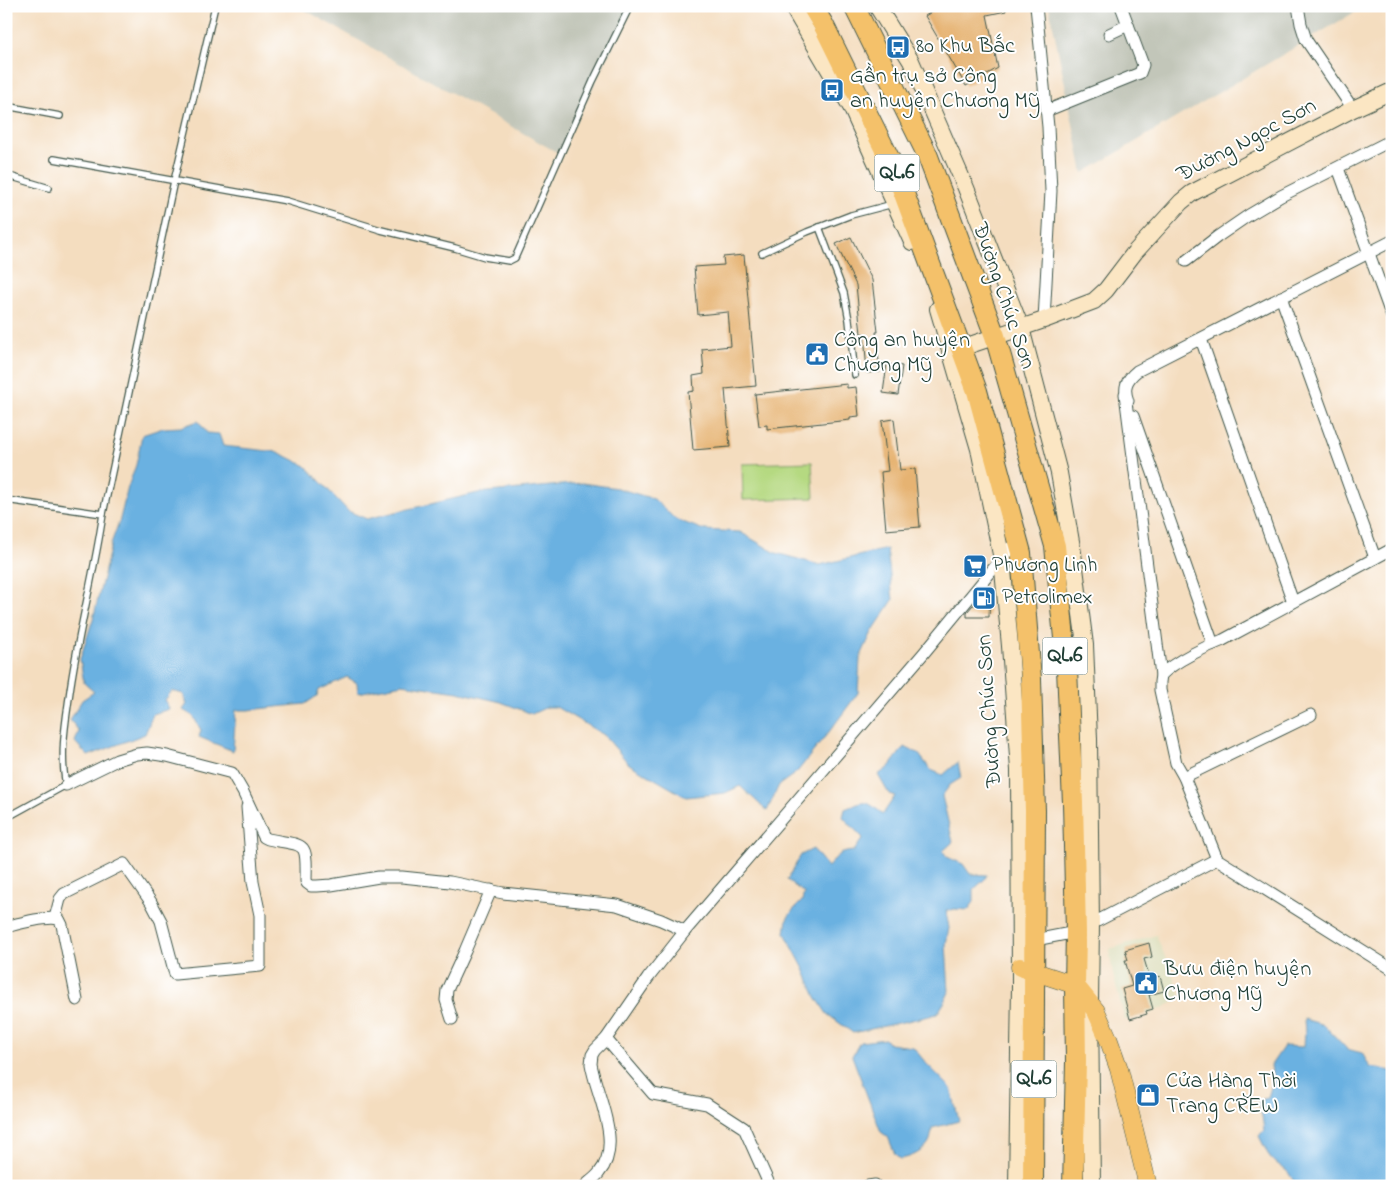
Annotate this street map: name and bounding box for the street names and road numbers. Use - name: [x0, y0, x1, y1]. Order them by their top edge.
- street label: Đường Ngọc Sơn: [1171, 91, 1323, 193]
- road number: QL.6: [874, 154, 920, 192]
- street label: Đường Chúc Sơn: [962, 217, 1043, 374]
- street label: Đường Chúc Sơn: [969, 633, 1012, 789]
- road number: QL.6: [1042, 637, 1088, 674]
- road number: QL.6: [1012, 1060, 1056, 1098]

